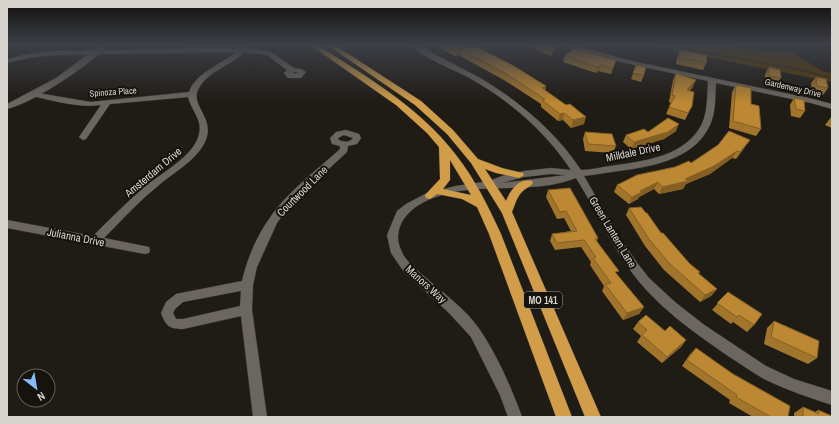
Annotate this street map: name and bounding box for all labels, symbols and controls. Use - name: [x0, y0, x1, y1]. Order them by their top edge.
- street label: Gardenway Drive: [764, 76, 822, 100]
- street label: Spinoza Place: [89, 84, 137, 100]
- street label: Milldale Drive: [605, 139, 661, 165]
- street label: Amsterdam Drive: [121, 144, 184, 201]
- street label: Courtwood Lane: [274, 163, 330, 219]
- street label: Green Lantern Lane: [586, 194, 640, 270]
- street label: Julianna Drive: [46, 225, 106, 249]
- street label: Manors Way: [403, 262, 450, 306]
- road number: MO 141: [524, 292, 562, 308]
- north arrow: [16, 368, 56, 408]
- text: N: [35, 389, 48, 404]

